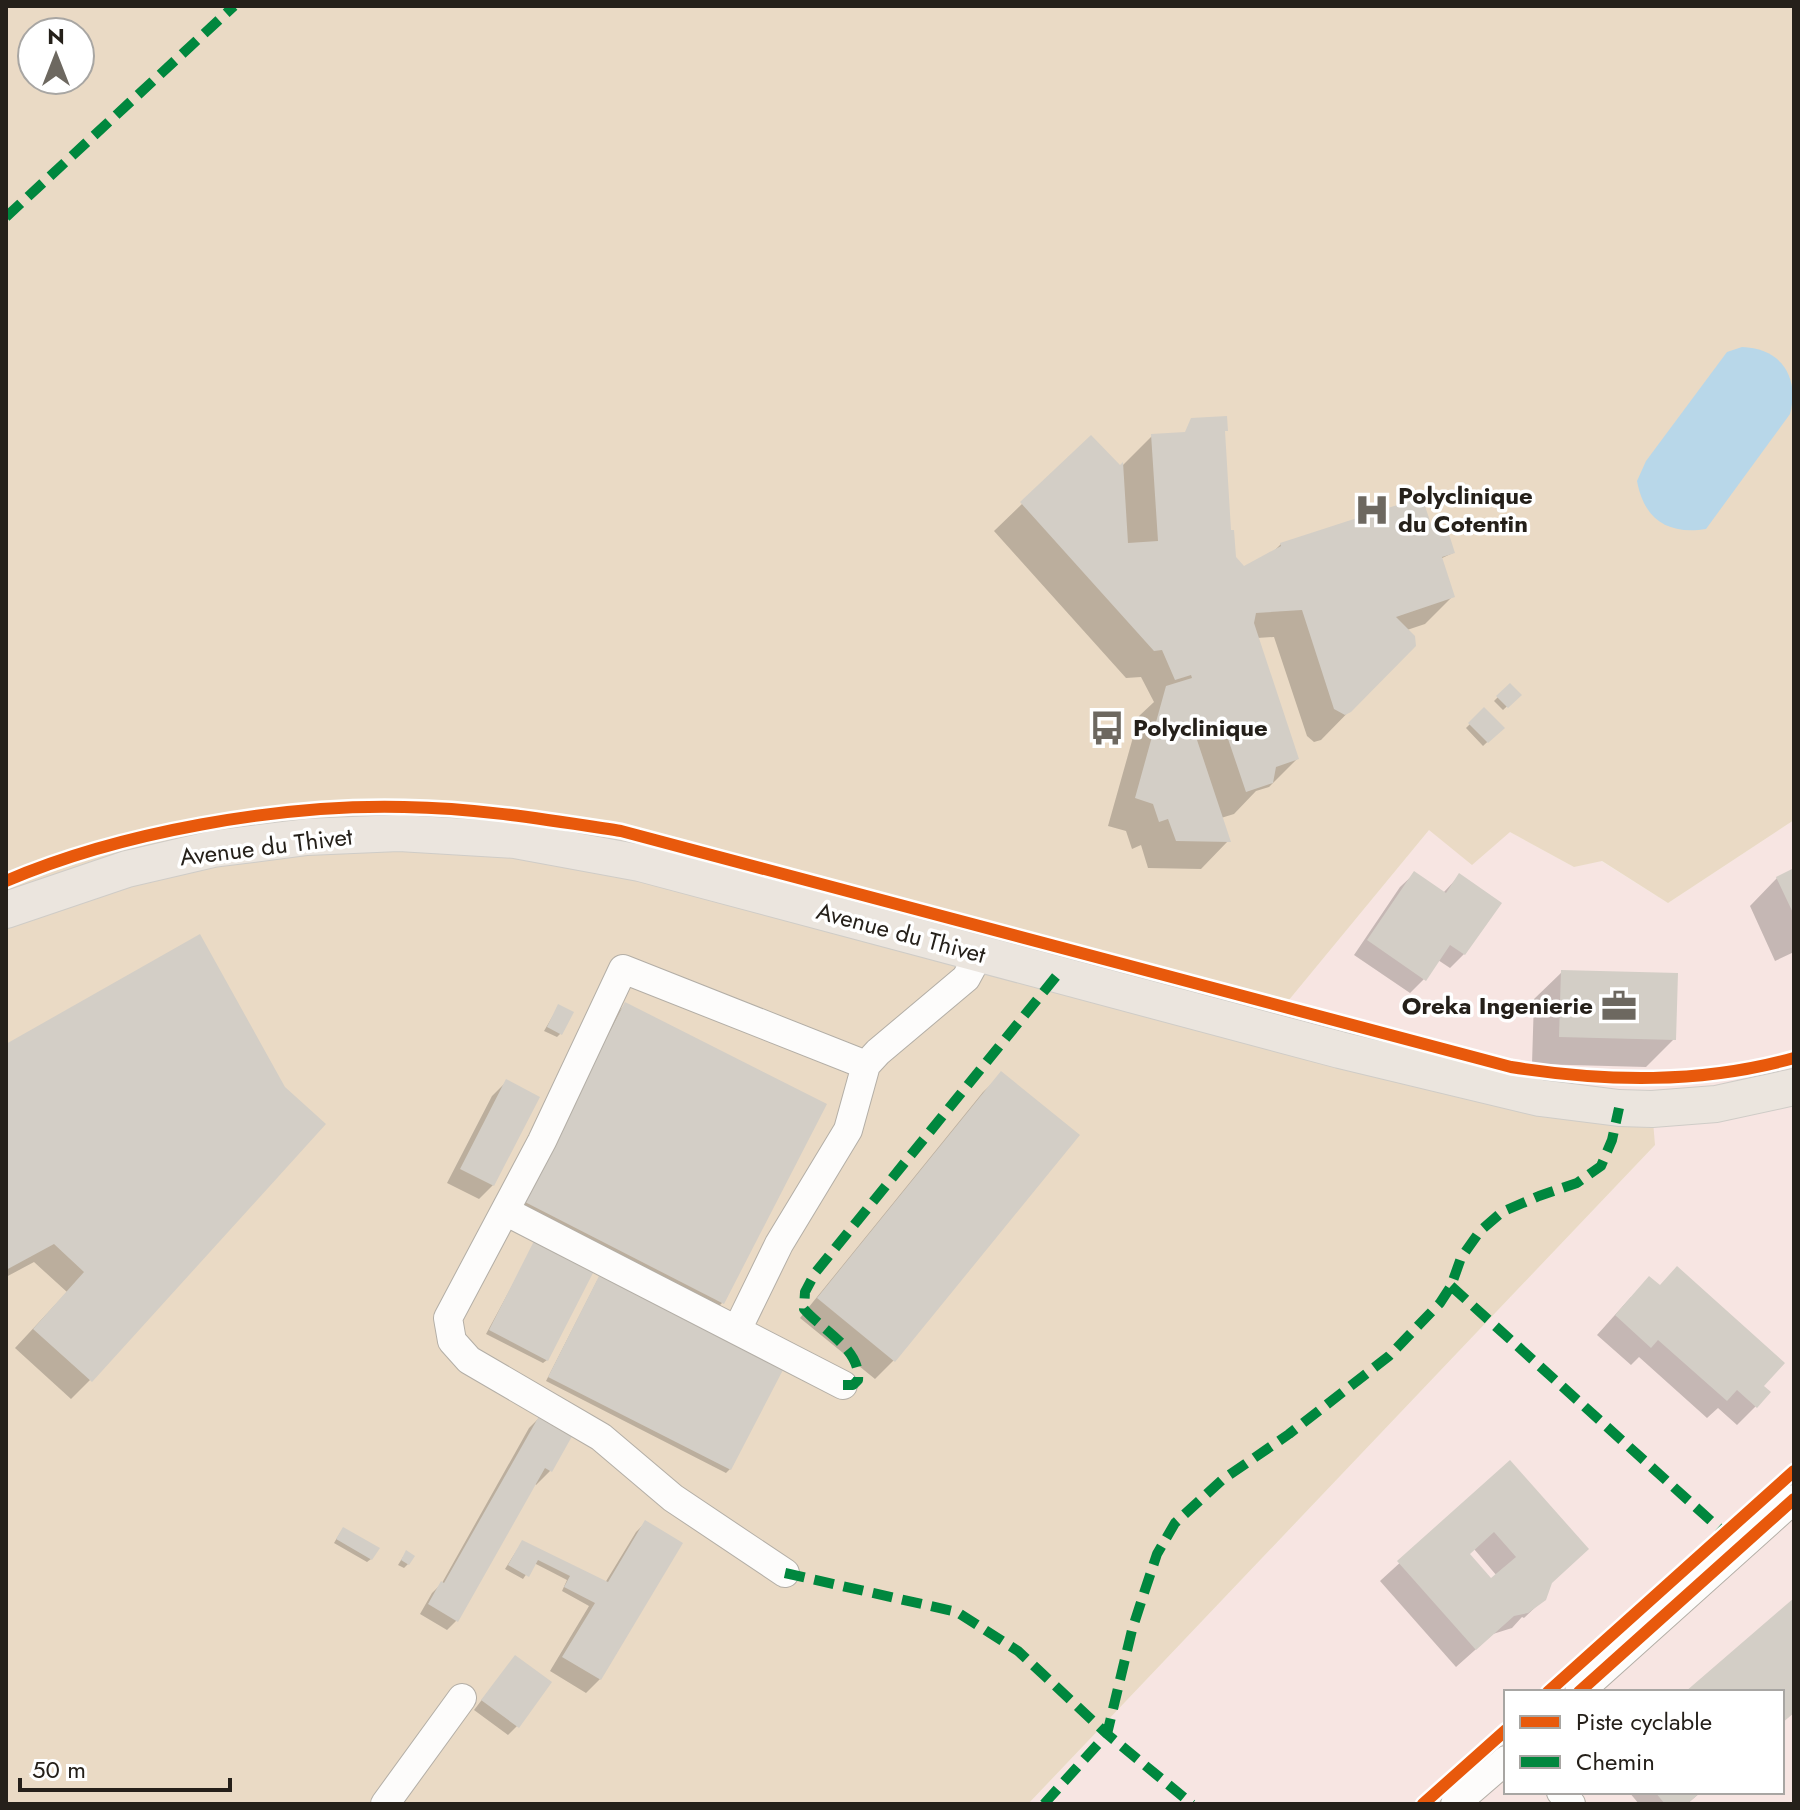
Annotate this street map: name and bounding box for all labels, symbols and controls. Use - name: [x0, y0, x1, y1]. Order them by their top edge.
- north arrow: [16, 16, 96, 96]
- text: N: [47, 20, 65, 52]
- place label: Polyclinique du Cotentin: [1398, 478, 1533, 541]
- hospital icon: Polyclinique du Cotentin: [1353, 491, 1391, 529]
- bus stop icon: Polyclinique: [1088, 709, 1126, 747]
- place label: Polyclinique: [1133, 710, 1268, 745]
- street label: Avenue du Thivet: [178, 819, 355, 874]
- street label: Avenue du Thivet: [813, 893, 990, 972]
- office icon: Oreka Ingenierie: [1600, 987, 1638, 1025]
- place label: Oreka Ingenierie: [1402, 988, 1593, 1023]
- legend: [1504, 1690, 1784, 1794]
- text: Piste cyclable: [1576, 1704, 1712, 1739]
- scale bar: [20, 1742, 230, 1792]
- text: Chemin: [1576, 1744, 1655, 1779]
- text: 50 m: [32, 1752, 86, 1787]

